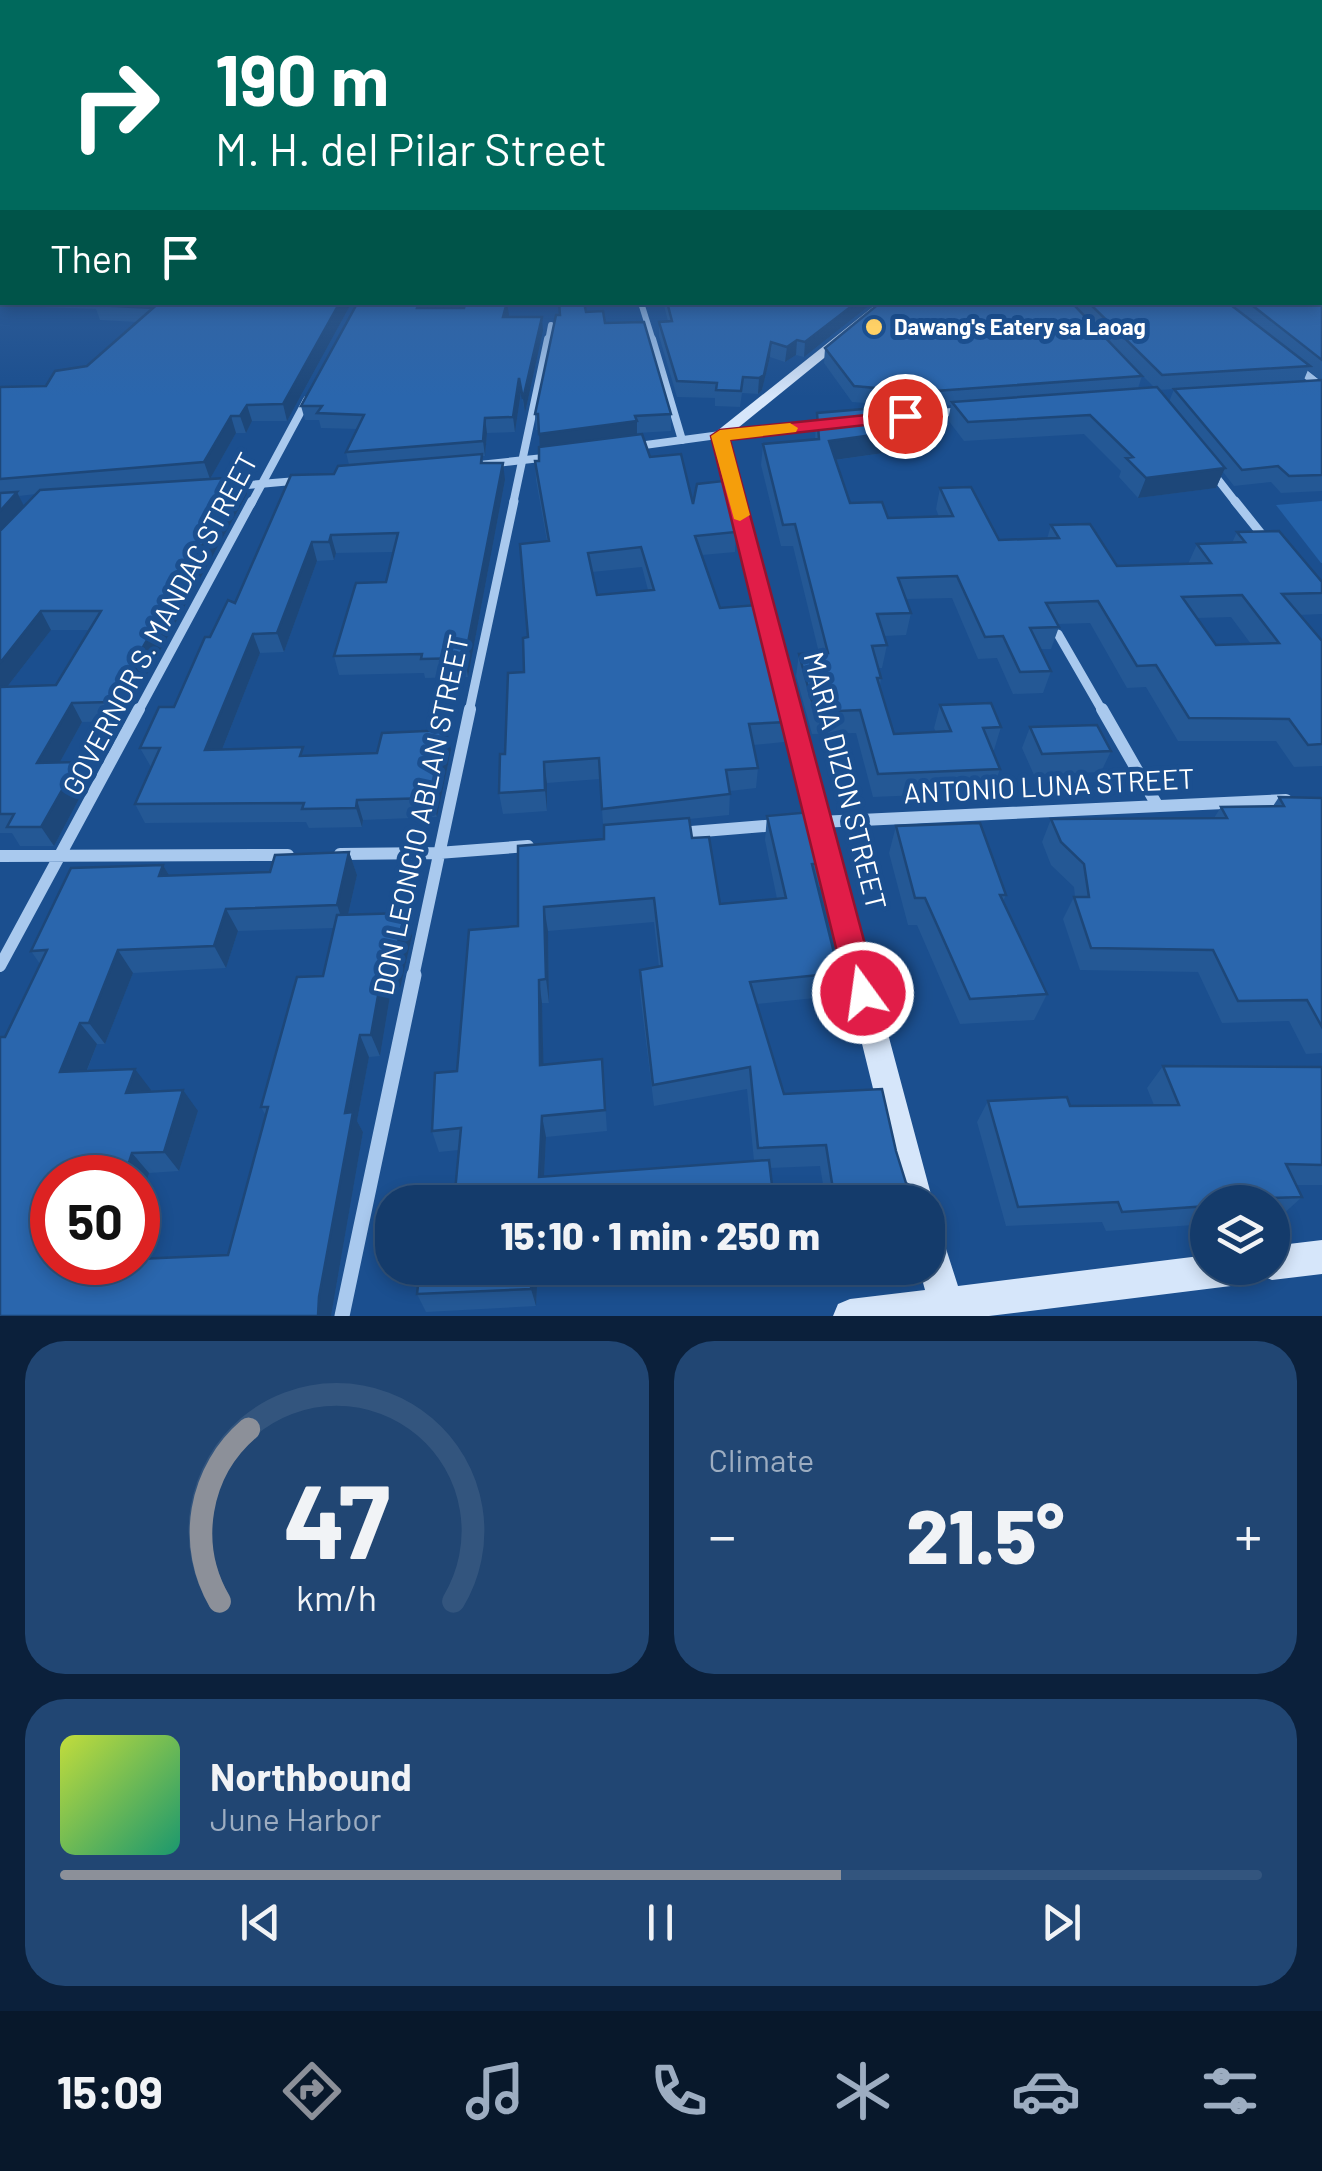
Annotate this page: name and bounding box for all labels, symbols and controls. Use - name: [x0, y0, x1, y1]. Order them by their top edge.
- text: 190 m: [215, 36, 389, 120]
- icon: right: [50, 40, 180, 170]
- text: M. H. del Pilar Street: [215, 121, 607, 175]
- icon: arrive: [153, 230, 208, 285]
- text: Then: [50, 235, 133, 281]
- place label: Dawang's Eatery sa Laoag: [894, 313, 1146, 339]
- marker: Dawang's Eatery sa Laoag: [863, 316, 885, 338]
- pin: [863, 374, 948, 459]
- icon: arrive: [878, 389, 933, 444]
- street label: GOVERNOR S. MANDAC STREET: [54, 446, 264, 801]
- street label: DON LEONCIO ABLAN STREET: [365, 632, 475, 998]
- street label: MARIA DIZON STREET: [797, 648, 894, 913]
- street label: ANTONIO LUNA STREET: [903, 760, 1195, 810]
- position arrow: [811, 941, 915, 1045]
- speed limit sign: 50: [30, 1155, 160, 1285]
- map controls: [1190, 1185, 1290, 1285]
- button: layers: [1190, 1185, 1290, 1285]
- text: 15:10 · 1 min · 250 m: [500, 1212, 820, 1258]
- text: Climate: [709, 1440, 814, 1478]
- text: 47: [283, 1455, 390, 1580]
- text: 21.5°: [906, 1489, 1064, 1579]
- text: −: [709, 1501, 736, 1567]
- text: +: [1234, 1501, 1262, 1567]
- text: km/h: [296, 1575, 377, 1618]
- text: Northbound: [210, 1753, 412, 1799]
- text: June Harbor: [210, 1799, 381, 1837]
- icon: previous: [233, 1895, 288, 1950]
- icon: pause: [633, 1895, 688, 1950]
- icon: next: [1034, 1895, 1089, 1950]
- icon: directions: [277, 2056, 347, 2126]
- icon: music: [460, 2056, 530, 2126]
- icon: phone: [644, 2056, 714, 2126]
- icon: climate: [828, 2056, 898, 2126]
- icon: car: [1011, 2056, 1081, 2126]
- icon: filters: [1195, 2056, 1265, 2126]
- text: 15:09: [57, 2064, 163, 2118]

